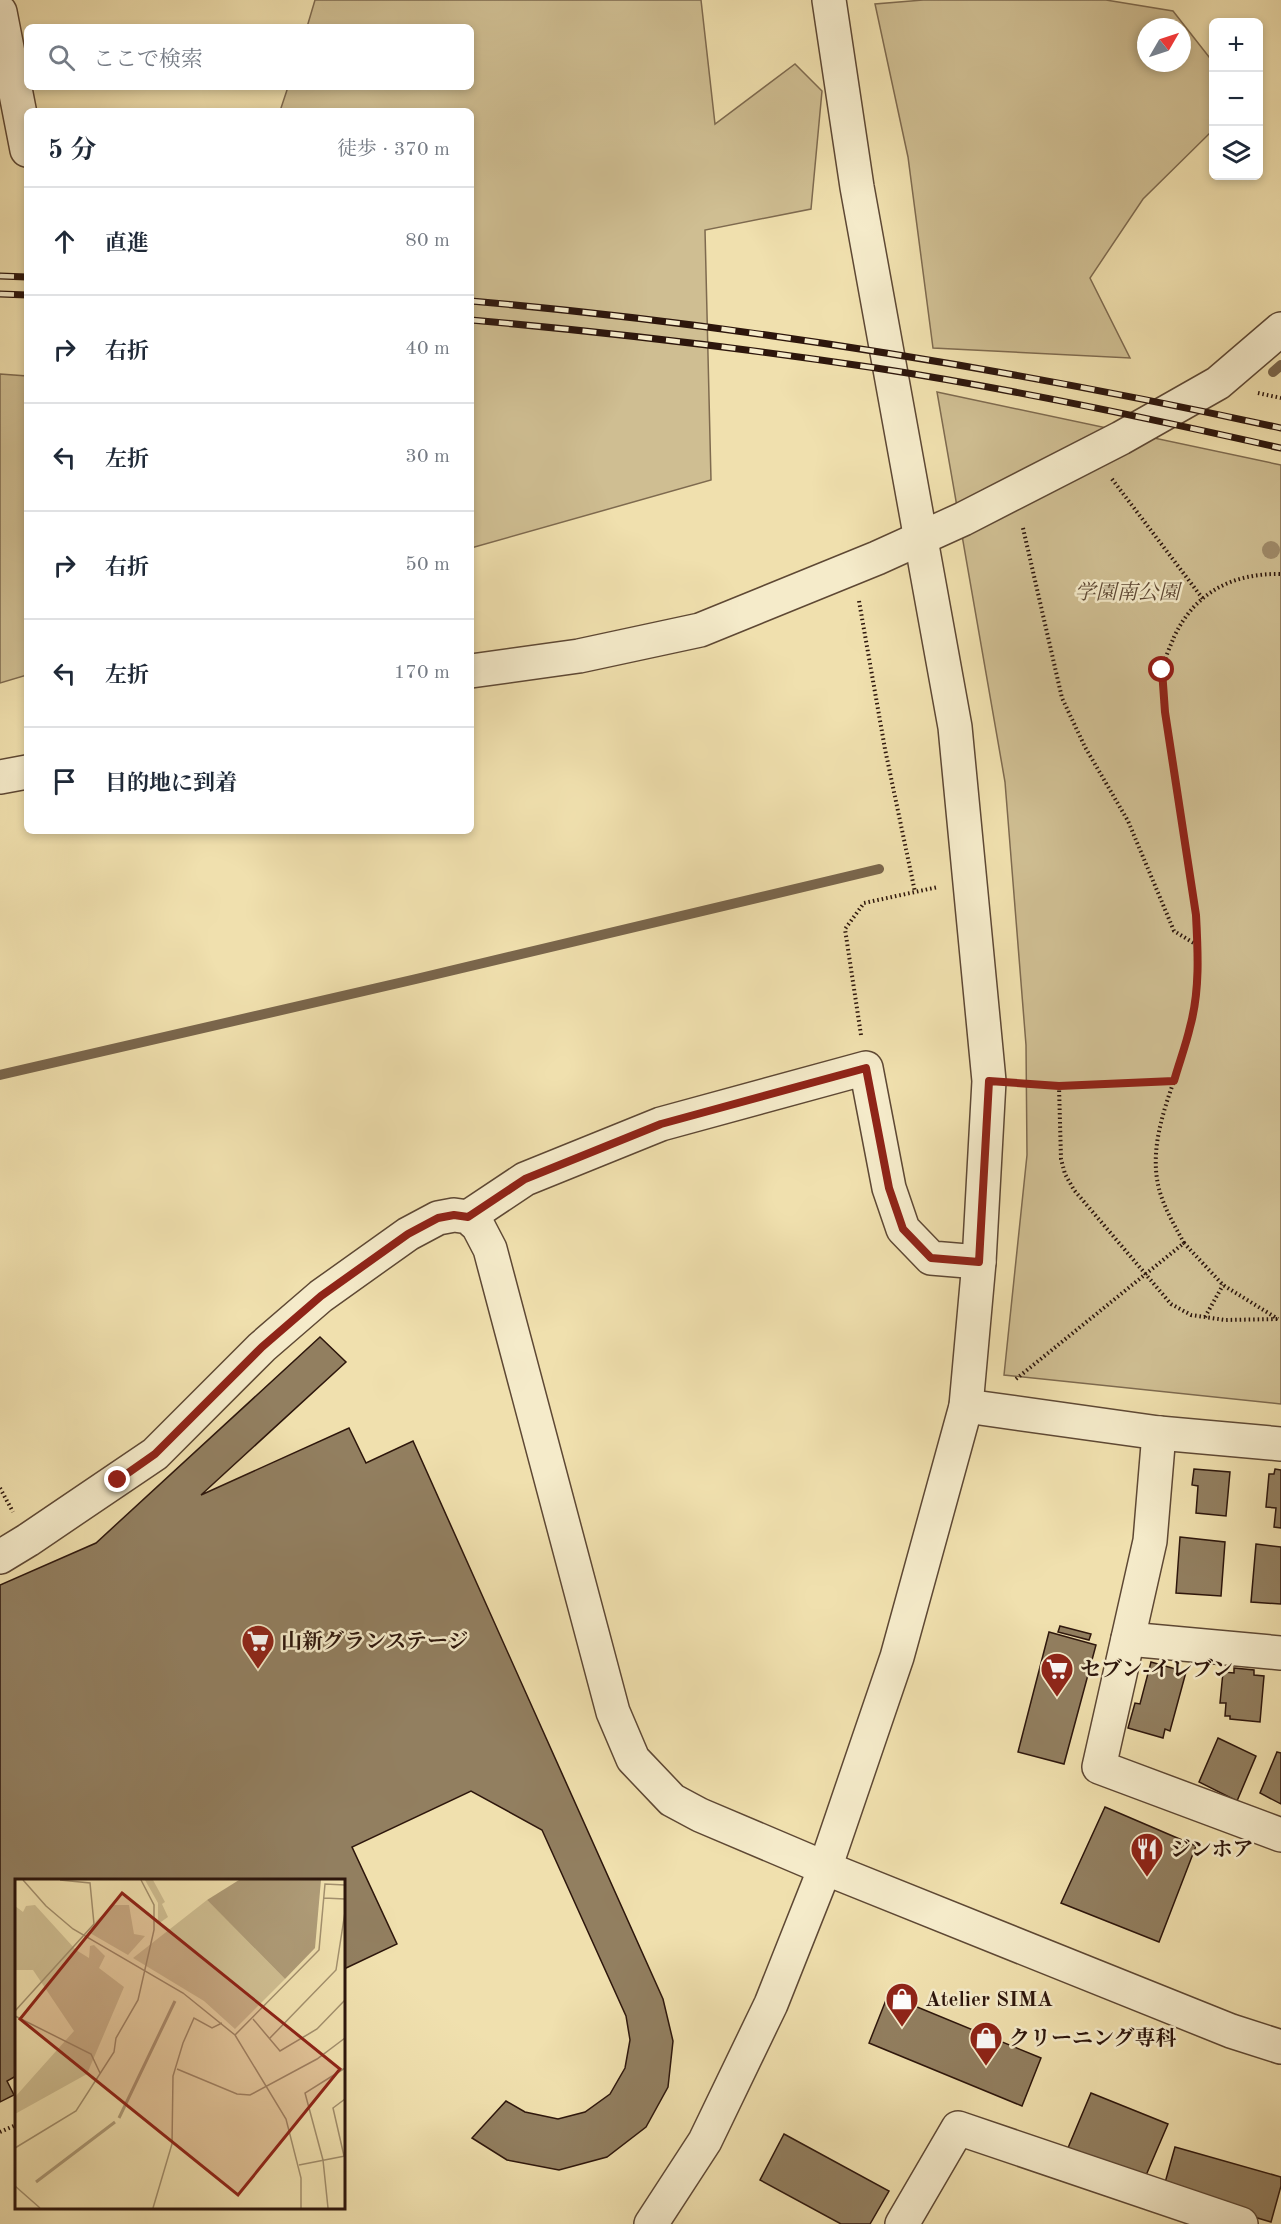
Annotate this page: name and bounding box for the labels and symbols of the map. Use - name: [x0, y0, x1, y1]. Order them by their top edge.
- north arrow: [1137, 18, 1191, 72]
- park label: 学園南公園: [1075, 581, 1182, 604]
- route start: [1148, 656, 1174, 682]
- route end: [104, 1466, 130, 1492]
- supermarket icon: 山新グランステージ: [240, 1623, 276, 1670]
- place label: 山新グランステージ: [281, 1630, 469, 1653]
- supermarket icon: セブン-イレブン: [1039, 1651, 1075, 1698]
- place label: セブン-イレブン: [1080, 1658, 1233, 1681]
- restaurant icon: ジンホア: [1129, 1831, 1165, 1878]
- place label: ジンホア: [1170, 1838, 1253, 1861]
- inset map: [15, 1879, 345, 2209]
- shop icon: Atelier SIMA: [884, 1981, 920, 2028]
- place label: Atelier SIMA: [925, 1990, 1053, 2011]
- shop icon: クリーニング専科: [968, 2020, 1004, 2067]
- place label: クリーニング専科: [1009, 2027, 1177, 2050]

